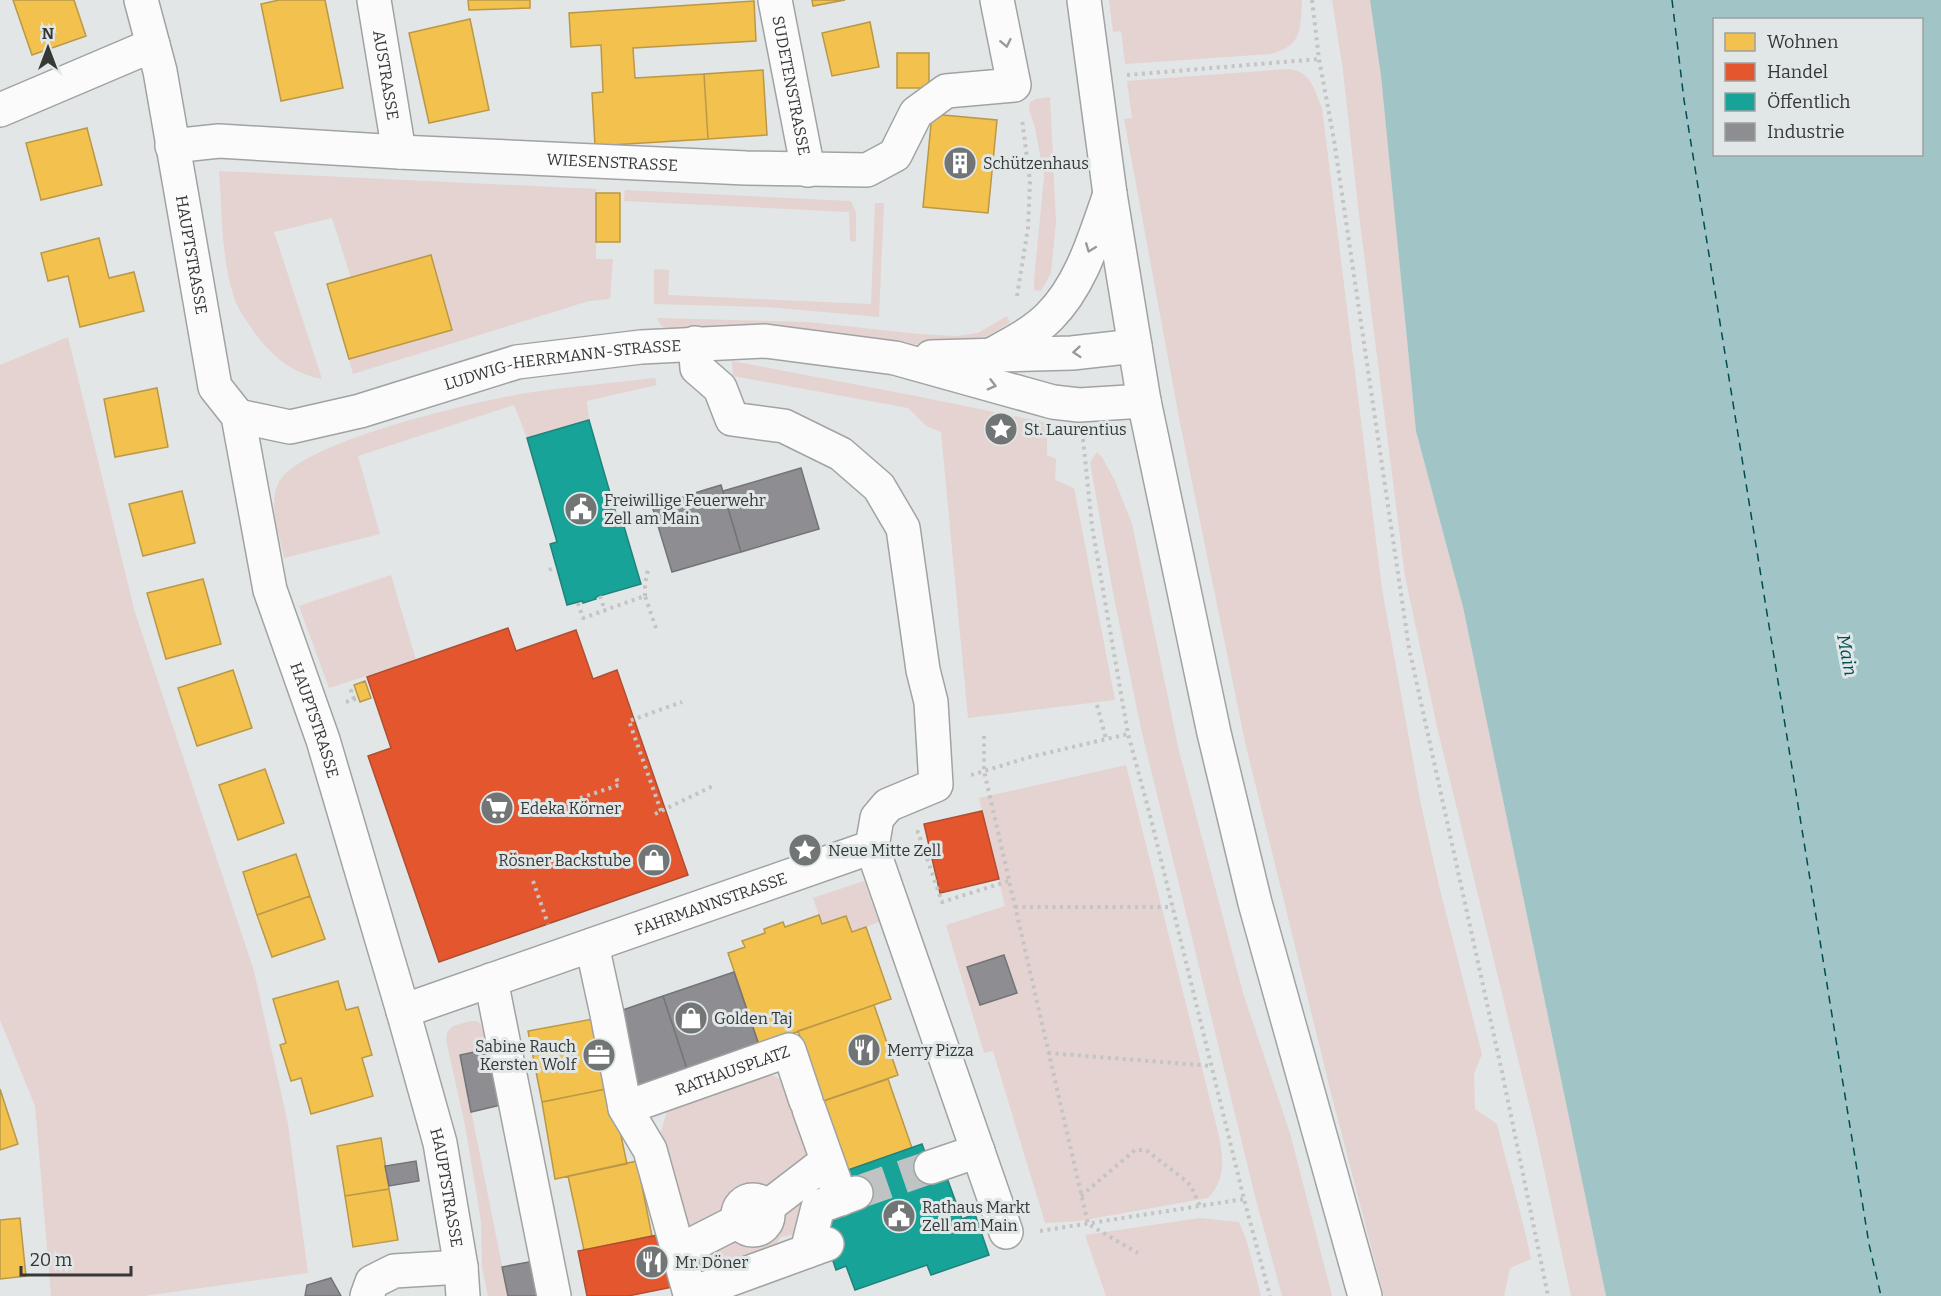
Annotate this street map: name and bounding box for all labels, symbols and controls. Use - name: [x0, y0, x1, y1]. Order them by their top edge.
- street label: SUDETENSTRASSE: [769, 14, 814, 157]
- north arrow: [18, 18, 78, 78]
- legend: [1713, 18, 1923, 156]
- text: N: [42, 24, 54, 43]
- street label: AUSTRASSE: [370, 29, 403, 121]
- text: Wohnen: [1767, 31, 1839, 53]
- one-way arrow: [998, 37, 1011, 47]
- text: Handel: [1767, 61, 1828, 83]
- text: Öffentlich: [1767, 91, 1850, 113]
- text: Industrie: [1767, 121, 1845, 143]
- building icon: Schützenhaus: [942, 145, 978, 181]
- street label: WIESENSTRASSE: [546, 149, 678, 174]
- place label: Schützenhaus: [983, 154, 1089, 173]
- street label: HAUPTSTRASSE: [172, 193, 212, 316]
- one-way arrow: [1085, 242, 1097, 253]
- street label: LUDWIG-HERRMANN-STRASSE: [442, 336, 682, 394]
- one-way arrow: [1073, 345, 1082, 358]
- one-way arrow: [986, 378, 997, 390]
- place icon: St. Laurentius: [983, 411, 1019, 447]
- place label: St. Laurentius: [1024, 420, 1127, 439]
- public building icon: Freiwillige Feuerwehr Zell am Main: [563, 491, 599, 527]
- place label: Freiwillige Feuerwehr Zell am Main: [604, 491, 766, 528]
- water label: Main: [1832, 632, 1862, 678]
- street label: HAUPTSTRASSE: [287, 660, 343, 780]
- supermarket icon: Edeka Körner: [479, 790, 515, 826]
- place label: Edeka Körner: [520, 799, 621, 818]
- place icon: Neue Mitte Zell: [787, 832, 823, 868]
- place label: Neue Mitte Zell: [828, 841, 941, 860]
- shop icon: Rösner Backstube: [636, 842, 672, 878]
- place label: Rösner Backstube: [498, 851, 631, 870]
- street label: FAHRMANNSTRASSE: [632, 868, 789, 939]
- shop icon: Golden Taj: [673, 1000, 709, 1036]
- place label: Golden Taj: [714, 1009, 793, 1028]
- restaurant icon: Merry Pizza: [846, 1032, 882, 1068]
- place label: Sabine Rauch Kersten Wolf: [475, 1037, 577, 1074]
- office icon: Sabine Rauch Kersten Wolf: [581, 1037, 617, 1073]
- street label: RATHAUSPLATZ: [673, 1041, 792, 1099]
- place label: Merry Pizza: [887, 1041, 974, 1060]
- street label: HAUPTSTRASSE: [427, 1126, 467, 1249]
- public building icon: Rathaus Markt Zell am Main: [881, 1198, 917, 1234]
- place label: Rathaus Markt Zell am Main: [922, 1198, 1030, 1235]
- scale bar: [21, 1239, 130, 1277]
- restaurant icon: Mr. Döner: [634, 1244, 670, 1280]
- text: 20 m: [30, 1249, 72, 1271]
- place label: Mr. Döner: [675, 1253, 748, 1272]

